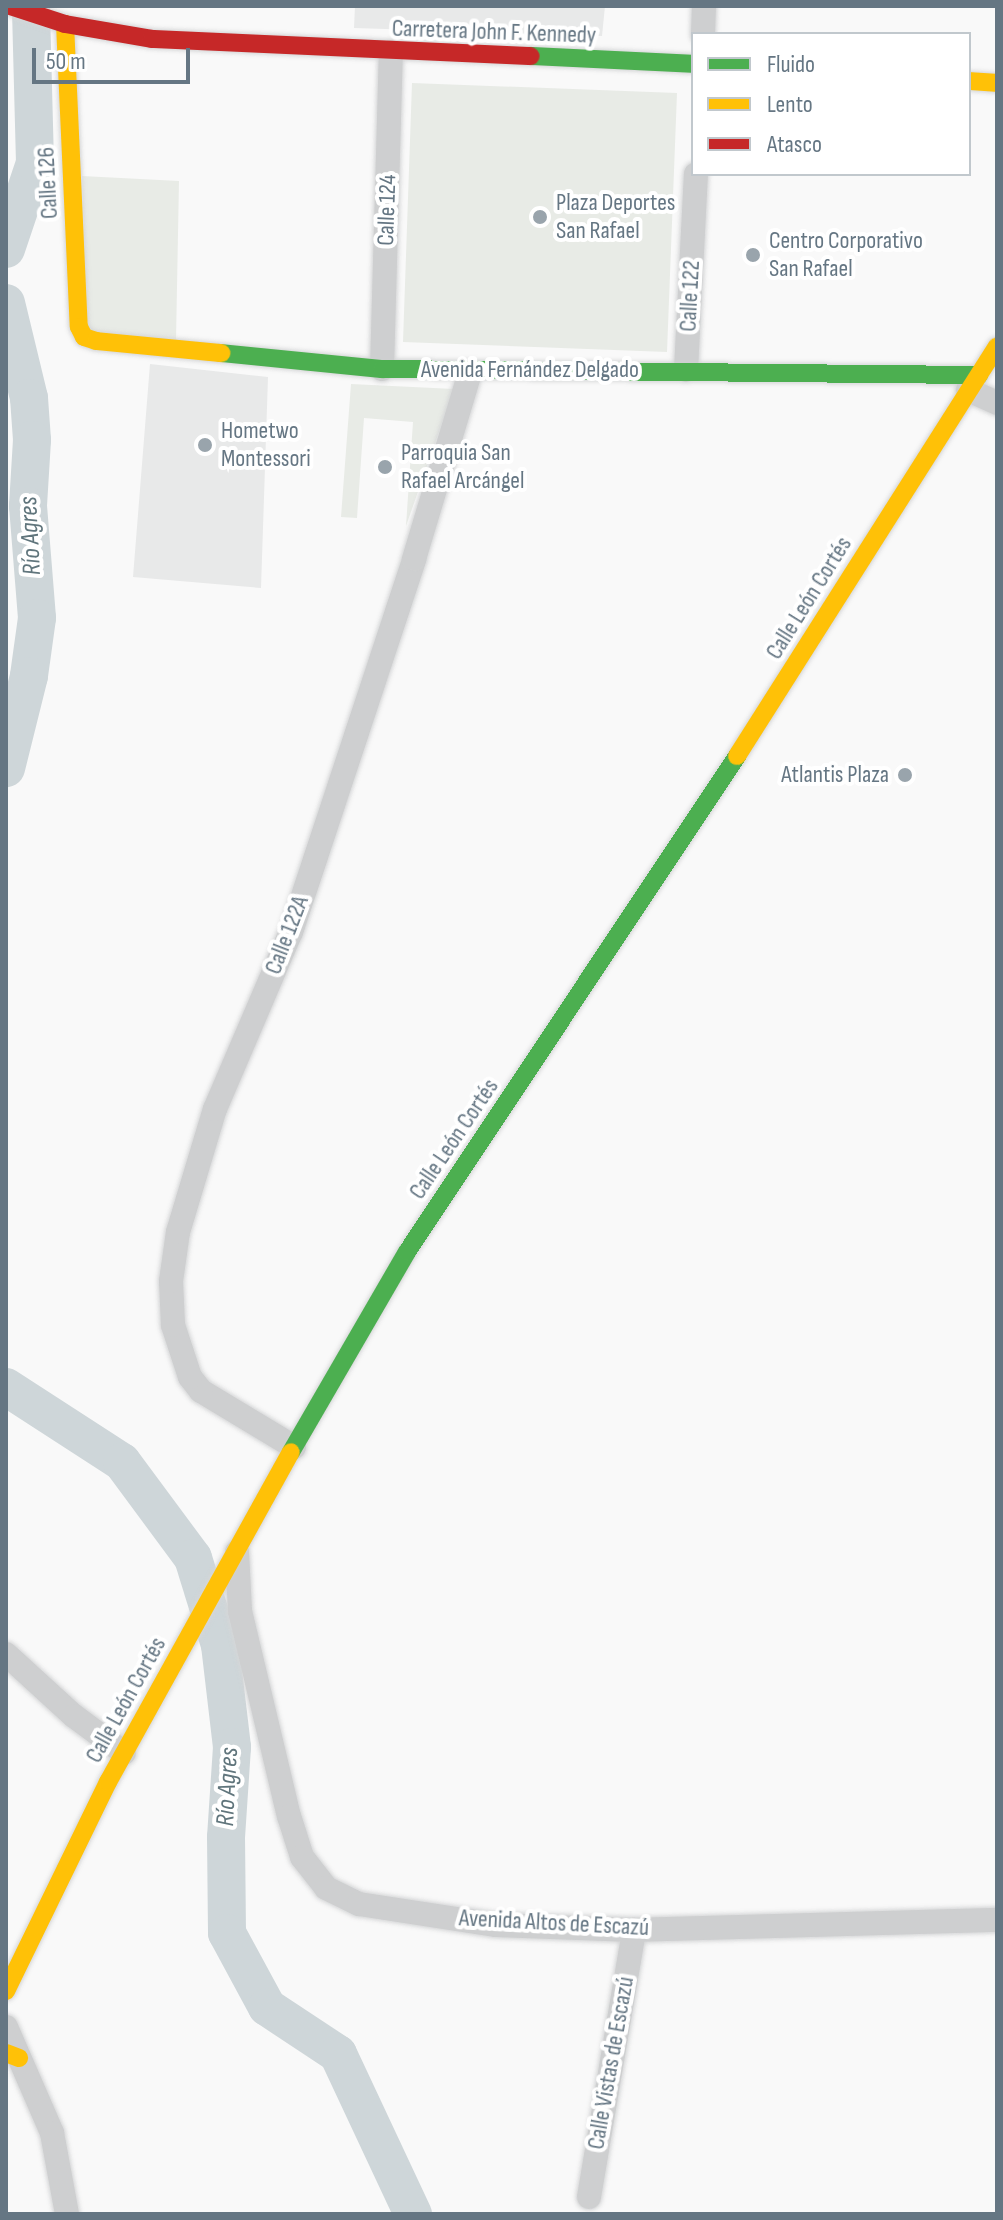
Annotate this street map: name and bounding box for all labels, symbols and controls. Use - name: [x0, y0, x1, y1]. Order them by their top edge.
- street label: Carretera John F. Kennedy: [391, 14, 597, 50]
- scale bar: [36, 32, 194, 82]
- legend: [691, 32, 971, 176]
- text: 50 m: [46, 47, 86, 76]
- text: Fluido: [767, 50, 815, 79]
- text: Lento: [767, 90, 813, 119]
- text: Atasco: [767, 130, 822, 159]
- street label: Calle 126: [32, 146, 64, 220]
- street label: Calle 124: [371, 174, 403, 246]
- place label: Plaza Deportes San Rafael: [556, 189, 675, 245]
- marker: Plaza Deportes San Rafael: [531, 208, 549, 226]
- place label: Centro Corporativo San Rafael: [769, 227, 923, 283]
- marker: Centro Corporativo San Rafael: [744, 246, 762, 264]
- street label: Calle 122: [674, 260, 706, 332]
- street label: Avenida Fernández Delgado: [421, 356, 639, 384]
- place label: Hometwo Montessori: [221, 417, 311, 473]
- marker: Hometwo Montessori: [196, 436, 214, 454]
- place label: Parroquia San Rafael Arcángel: [401, 439, 524, 495]
- marker: Parroquia San Rafael Arcángel: [376, 458, 394, 476]
- water label: Río Agres: [13, 496, 49, 576]
- street label: Calle León Cortés: [760, 531, 858, 665]
- place label: Atlantis Plaza: [781, 761, 889, 789]
- marker: Atlantis Plaza: [896, 766, 914, 784]
- street label: Calle 122A: [259, 892, 315, 978]
- street label: Calle León Cortés: [403, 1073, 505, 1205]
- street label: Calle León Cortés: [80, 1632, 172, 1768]
- water label: Río Agres: [210, 1747, 246, 1827]
- street label: Avenida Altos de Escazú: [458, 1904, 650, 1942]
- street label: Calle Vistas de Escazú: [582, 1974, 640, 2152]

